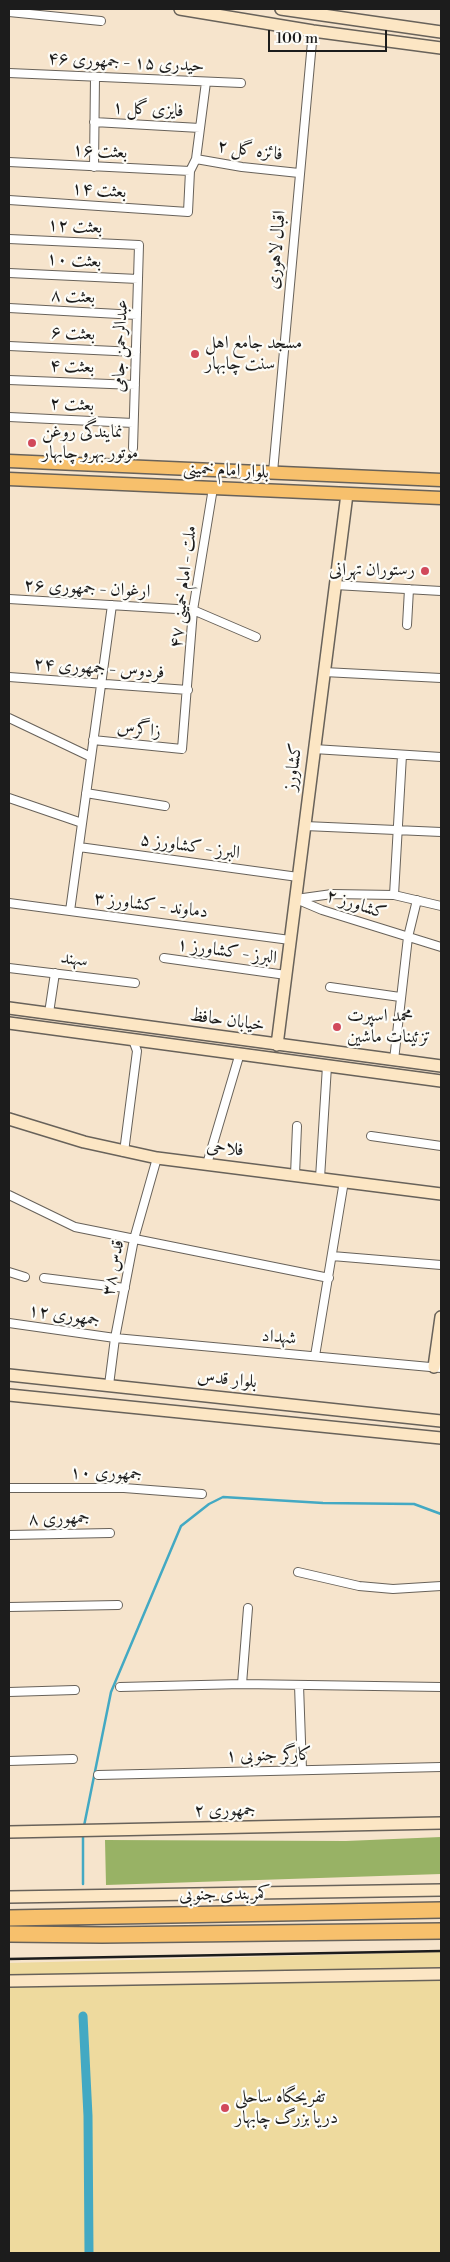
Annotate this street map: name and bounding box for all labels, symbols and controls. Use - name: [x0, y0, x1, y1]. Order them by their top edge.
- scale bar: [270, 20, 389, 52]
- text: 100 m: [276, 29, 318, 48]
- street label: حیدری ۱۵ - جمهوری ۴۶: [47, 48, 205, 78]
- street label: فایزی گل ۱: [112, 97, 184, 123]
- street label: فائزه گل ۲: [216, 136, 284, 166]
- street label: بعثت ۱۶: [72, 140, 128, 164]
- street label: بعثت ۱۴: [71, 178, 127, 204]
- street label: اقبال لاهوری: [263, 210, 291, 290]
- street label: بعثت ۱۲: [47, 215, 103, 239]
- street label: بعثت ۱۰: [46, 249, 102, 273]
- street label: بعثت ۸: [50, 285, 96, 309]
- street label: عبدالرحمن جامی: [109, 299, 133, 393]
- street label: بعثت ۶: [50, 322, 96, 346]
- place label: مسجد جامع اهل سنت چابهار: [205, 333, 302, 376]
- marker: مسجد جامع اهل سنت چابهار: [189, 348, 201, 360]
- street label: بعثت ۴: [49, 355, 95, 379]
- street label: بعثت ۲: [49, 393, 95, 417]
- place label: نمایندگی روغن موتور بهرو چابهار: [42, 422, 138, 464]
- marker: نمایندگی روغن موتور بهرو چابهار: [26, 437, 38, 449]
- street label: بلوار امام خمینی: [182, 458, 270, 484]
- street label: ملت - امام خمینی ۴۷: [166, 525, 202, 649]
- place label: رستوران تهرانی: [329, 560, 415, 582]
- marker: رستوران تهرانی: [419, 565, 431, 577]
- street label: ارغوان - جمهوری ۲۶: [23, 575, 151, 603]
- street label: فردوس - جمهوری ۲۴: [33, 654, 165, 684]
- street label: زاگرس: [116, 717, 162, 743]
- street label: کشاورز: [280, 742, 308, 792]
- street label: البرز - کشاورز ۵: [139, 829, 241, 865]
- street label: کشاورز ۲: [323, 885, 389, 925]
- street label: دماوند - کشاورز ۳: [93, 888, 209, 924]
- street label: البرز - کشاورز ۱: [176, 934, 278, 970]
- street label: سهند: [59, 948, 89, 972]
- street label: خیابان حافظ: [188, 1005, 266, 1037]
- place label: محمد اسپرت تزئینات ماشین: [347, 1006, 431, 1048]
- marker: محمد اسپرت تزئینات ماشین: [331, 1021, 343, 1033]
- street label: فلاحی: [205, 1136, 245, 1162]
- street label: قدس ۳۸: [98, 1238, 130, 1298]
- street label: جمهوری ۱۲: [27, 1300, 101, 1332]
- street label: شهداد: [261, 1326, 297, 1350]
- street label: بلوار قدس: [196, 1366, 258, 1394]
- street label: جمهوری ۱۰: [70, 1463, 142, 1485]
- street label: جمهوری ۸: [28, 1507, 90, 1531]
- street label: کارگر جنوبی ۱: [226, 1744, 312, 1768]
- street label: جمهوری ۲: [194, 1800, 256, 1822]
- street label: کمربندی جنوبی: [179, 1883, 271, 1907]
- place label: تفریحگاه ساحلی دریا بزرگ چابهار: [235, 2087, 338, 2130]
- marker: تفریحگاه ساحلی دریا بزرگ چابهار: [219, 2102, 231, 2114]

